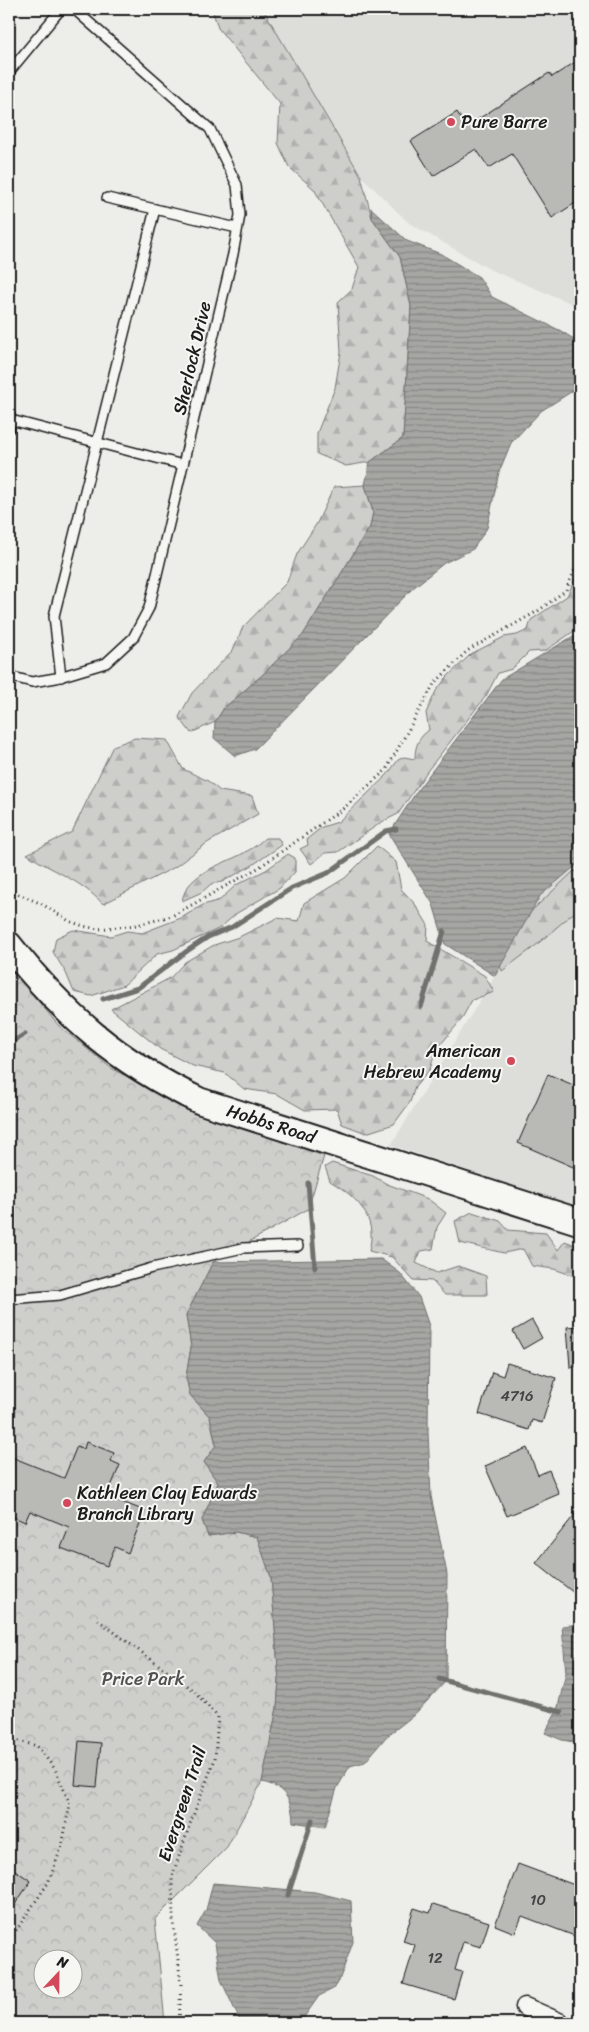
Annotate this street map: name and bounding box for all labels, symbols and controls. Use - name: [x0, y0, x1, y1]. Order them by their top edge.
- place label: Pure Barre: [461, 106, 547, 138]
- marker: Pure Barre: [445, 116, 457, 128]
- street label: Sherlock Drive: [163, 298, 221, 418]
- place label: American Hebrew Academy: [364, 1035, 502, 1088]
- marker: American Hebrew Academy: [505, 1055, 517, 1067]
- street label: Hobbs Road: [223, 1094, 322, 1153]
- house number: 4716: [501, 1383, 533, 1409]
- place label: Kathleen Clay Edwards Branch Library: [77, 1477, 258, 1530]
- marker: Kathleen Clay Edwards Branch Library: [61, 1497, 73, 1509]
- park label: Price Park: [102, 1663, 185, 1695]
- street label: Evergreen Trail: [148, 1742, 216, 1866]
- house number: 10: [530, 1887, 546, 1913]
- house number: 12: [427, 1945, 443, 1971]
- text: N: [53, 1949, 72, 1976]
- north arrow: [32, 1950, 82, 2000]

